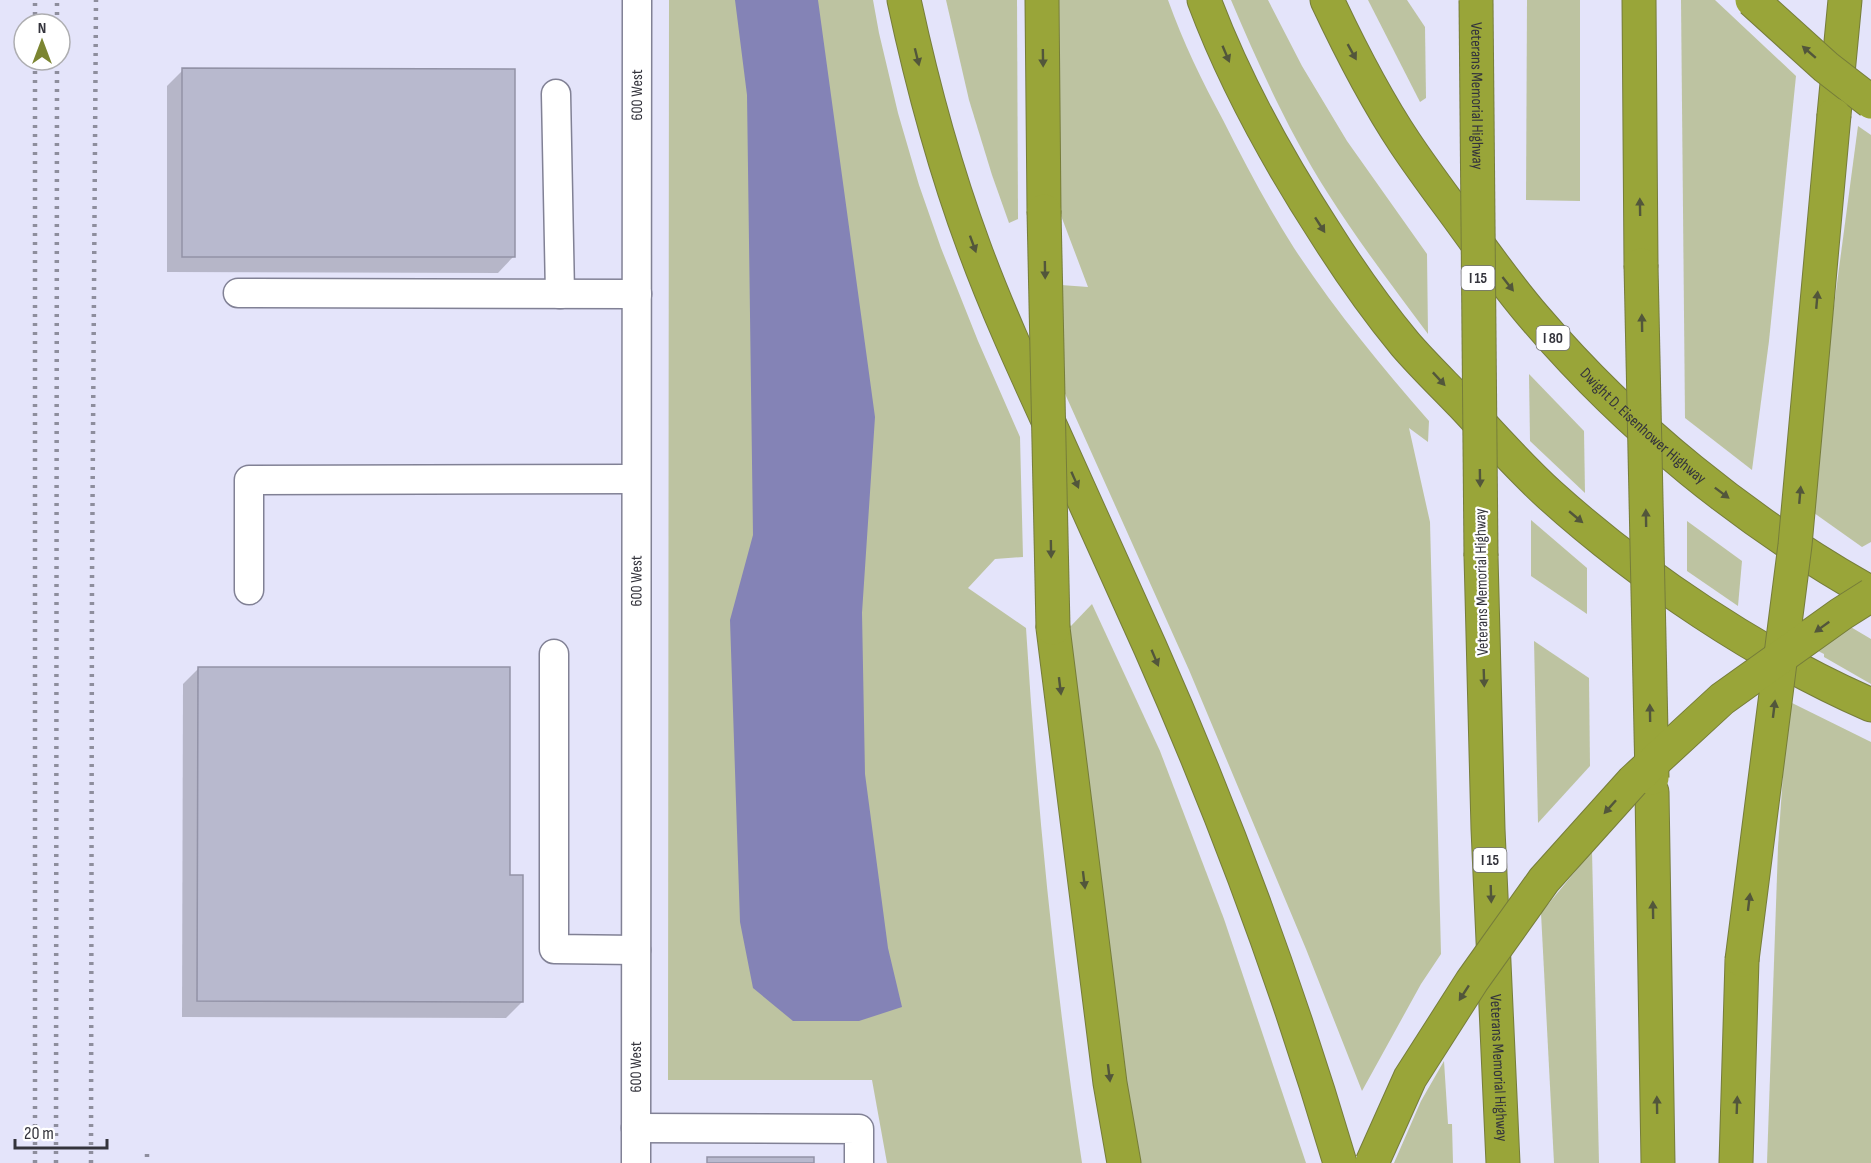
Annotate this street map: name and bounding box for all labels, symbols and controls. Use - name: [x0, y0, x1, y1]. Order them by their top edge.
- north arrow: [12, 12, 72, 72]
- text: N: [38, 19, 46, 38]
- street label: Veterans Memorial Highway: [1467, 22, 1487, 170]
- one-way arrow: [1347, 44, 1357, 61]
- one-way arrow: [1222, 45, 1231, 63]
- one-way arrow: [1801, 46, 1817, 59]
- one-way arrow: [912, 48, 922, 66]
- one-way arrow: [1038, 49, 1048, 68]
- street label: 600 West: [627, 69, 646, 121]
- one-way arrow: [1636, 197, 1645, 216]
- one-way arrow: [1314, 217, 1325, 233]
- one-way arrow: [968, 235, 978, 253]
- one-way arrow: [1041, 260, 1050, 279]
- road number: I 15: [1462, 266, 1494, 290]
- one-way arrow: [1501, 276, 1514, 292]
- one-way arrow: [1812, 291, 1822, 310]
- one-way arrow: [1637, 313, 1647, 332]
- road number: I 80: [1536, 326, 1570, 350]
- street label: Dwight D. Eisenhower Highway: [1576, 364, 1710, 488]
- one-way arrow: [1431, 372, 1445, 386]
- one-way arrow: [1475, 469, 1485, 488]
- one-way arrow: [1071, 472, 1080, 489]
- one-way arrow: [1795, 485, 1804, 504]
- one-way arrow: [1714, 486, 1729, 498]
- street label: Veterans Memorial Highway: [1471, 508, 1493, 656]
- one-way arrow: [1642, 508, 1651, 527]
- one-way arrow: [1568, 510, 1583, 523]
- one-way arrow: [1047, 539, 1056, 558]
- street label: 600 West: [627, 555, 646, 607]
- one-way arrow: [1815, 621, 1831, 633]
- one-way arrow: [1150, 650, 1160, 668]
- one-way arrow: [1480, 668, 1489, 687]
- one-way arrow: [1055, 677, 1065, 696]
- one-way arrow: [1769, 699, 1779, 718]
- one-way arrow: [1646, 703, 1655, 722]
- one-way arrow: [1604, 799, 1617, 814]
- road number: I 15: [1474, 848, 1506, 872]
- one-way arrow: [1079, 870, 1088, 889]
- one-way arrow: [1487, 884, 1496, 903]
- one-way arrow: [1744, 893, 1754, 912]
- one-way arrow: [1649, 900, 1658, 919]
- one-way arrow: [1459, 985, 1470, 1002]
- street label: Veterans Memorial Highway: [1486, 994, 1512, 1142]
- street label: 600 West: [627, 1041, 646, 1093]
- one-way arrow: [1104, 1064, 1113, 1083]
- one-way arrow: [1652, 1095, 1662, 1114]
- one-way arrow: [1732, 1095, 1742, 1114]
- scale bar: [15, 1112, 106, 1150]
- text: 20 m: [24, 1123, 54, 1144]

